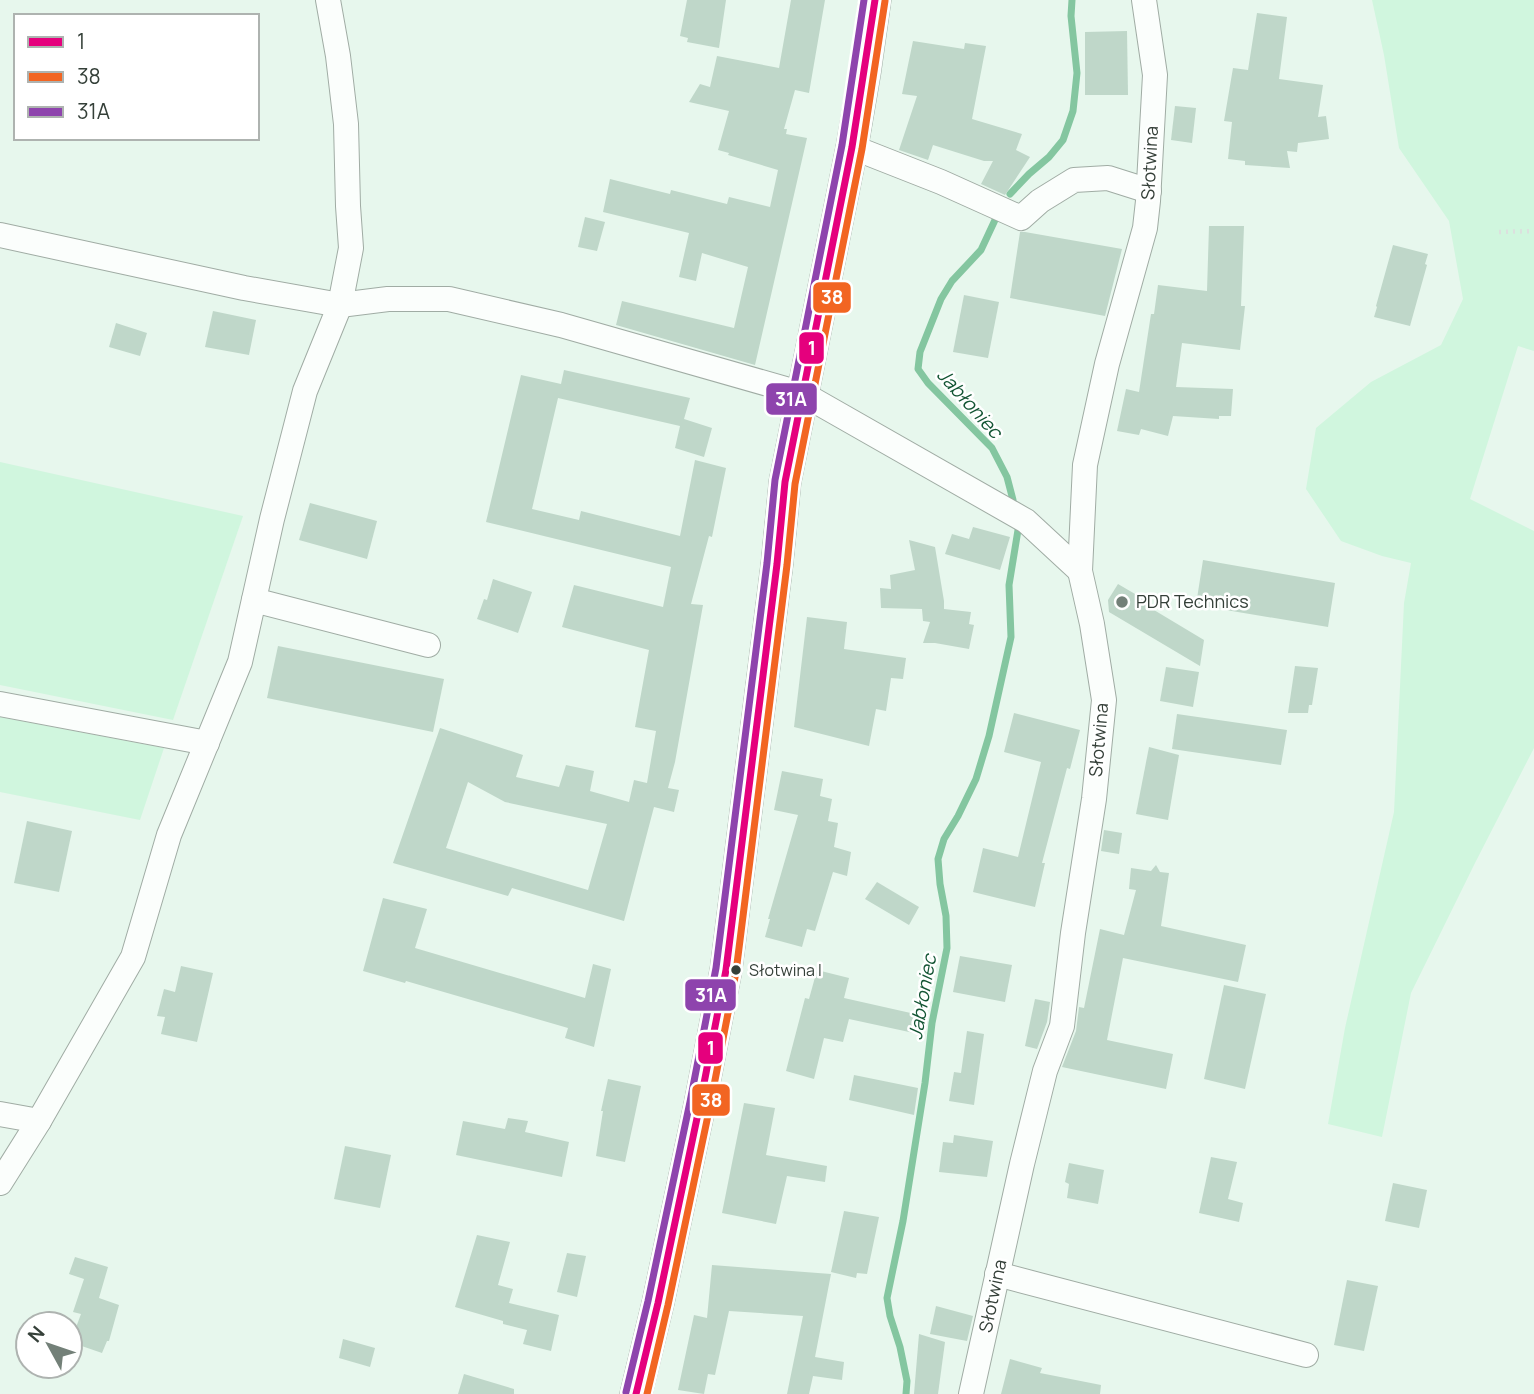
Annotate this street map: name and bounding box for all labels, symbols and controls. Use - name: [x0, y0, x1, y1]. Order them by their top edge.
- legend: [14, 14, 259, 140]
- text: 1: [77, 27, 85, 55]
- text: 38: [77, 62, 101, 90]
- text: 31A: [77, 97, 110, 125]
- street label: Słotwina: [1135, 125, 1163, 201]
- line badge: 38: [812, 281, 852, 314]
- text: 38: [821, 284, 843, 310]
- line badge: 1: [798, 331, 825, 365]
- text: 1: [808, 335, 816, 361]
- water label: Jabłoniec: [932, 362, 1009, 445]
- line badge: 31A: [765, 382, 818, 416]
- text: 31A: [775, 386, 807, 412]
- place label: PDR Technics: [1136, 589, 1249, 613]
- marker: PDR Technics: [1114, 594, 1130, 610]
- street label: Słotwina: [1083, 702, 1113, 778]
- water label: Jabłoniec: [902, 951, 943, 1042]
- place label: Słotwina I: [749, 959, 822, 981]
- marker: Słotwina I: [729, 963, 743, 977]
- line badge: 31A: [684, 978, 737, 1012]
- text: 31A: [695, 982, 727, 1008]
- line badge: 1: [697, 1031, 724, 1065]
- text: 1: [707, 1035, 715, 1061]
- line badge: 38: [691, 1083, 731, 1117]
- text: 38: [700, 1087, 722, 1113]
- street label: Słotwina: [973, 1257, 1011, 1335]
- north arrow: [14, 1310, 84, 1380]
- text: N: [22, 1320, 50, 1348]

